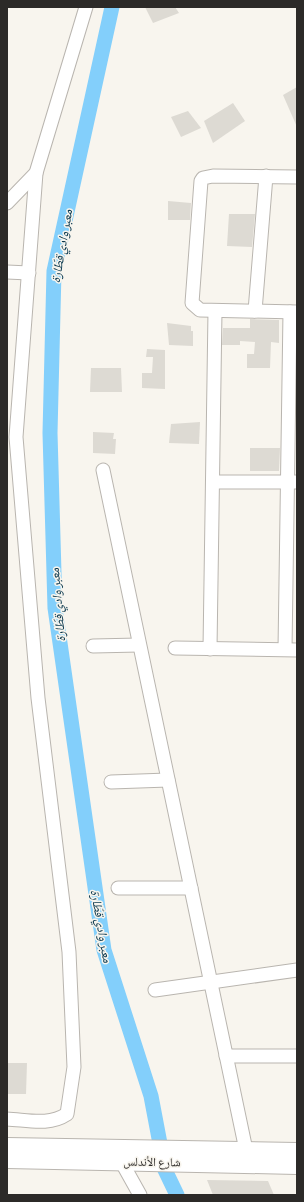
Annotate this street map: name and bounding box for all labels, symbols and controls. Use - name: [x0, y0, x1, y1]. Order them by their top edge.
- water label: معبر وادي قطّارة: [48, 208, 79, 285]
- water label: معبر وادي قطّارة: [47, 567, 71, 643]
- water label: معبر وادي قطّارة: [84, 888, 115, 965]
- street label: شارع الأندلس: [123, 1154, 181, 1171]

